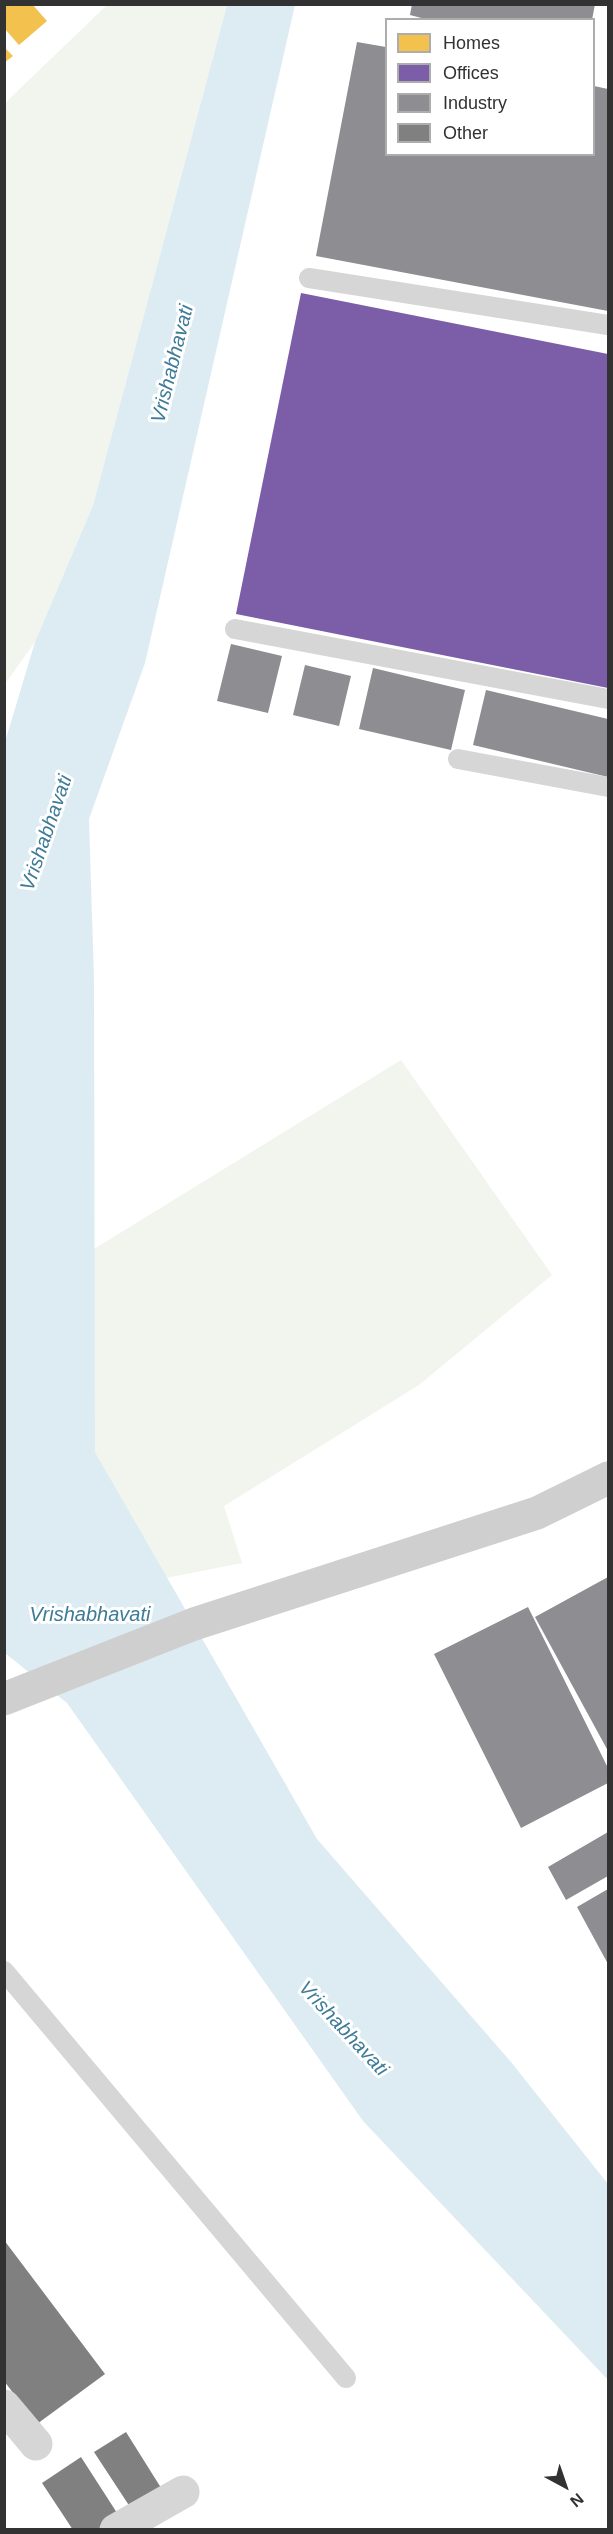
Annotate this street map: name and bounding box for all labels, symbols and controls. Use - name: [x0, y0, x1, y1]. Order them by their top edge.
- legend: [385, 18, 595, 156]
- text: Homes: [443, 33, 500, 53]
- text: Offices: [443, 63, 499, 83]
- text: Industry: [443, 93, 507, 113]
- text: Other: [443, 123, 488, 143]
- water label: Vrishabhavati: [147, 302, 199, 426]
- water label: Vrishabhavati: [16, 772, 78, 894]
- water label: Vrishabhavati: [30, 1603, 150, 1627]
- water label: Vrishabhavati: [293, 1977, 393, 2081]
- north arrow: [535, 2456, 595, 2516]
- text: N: [567, 2490, 587, 2510]

